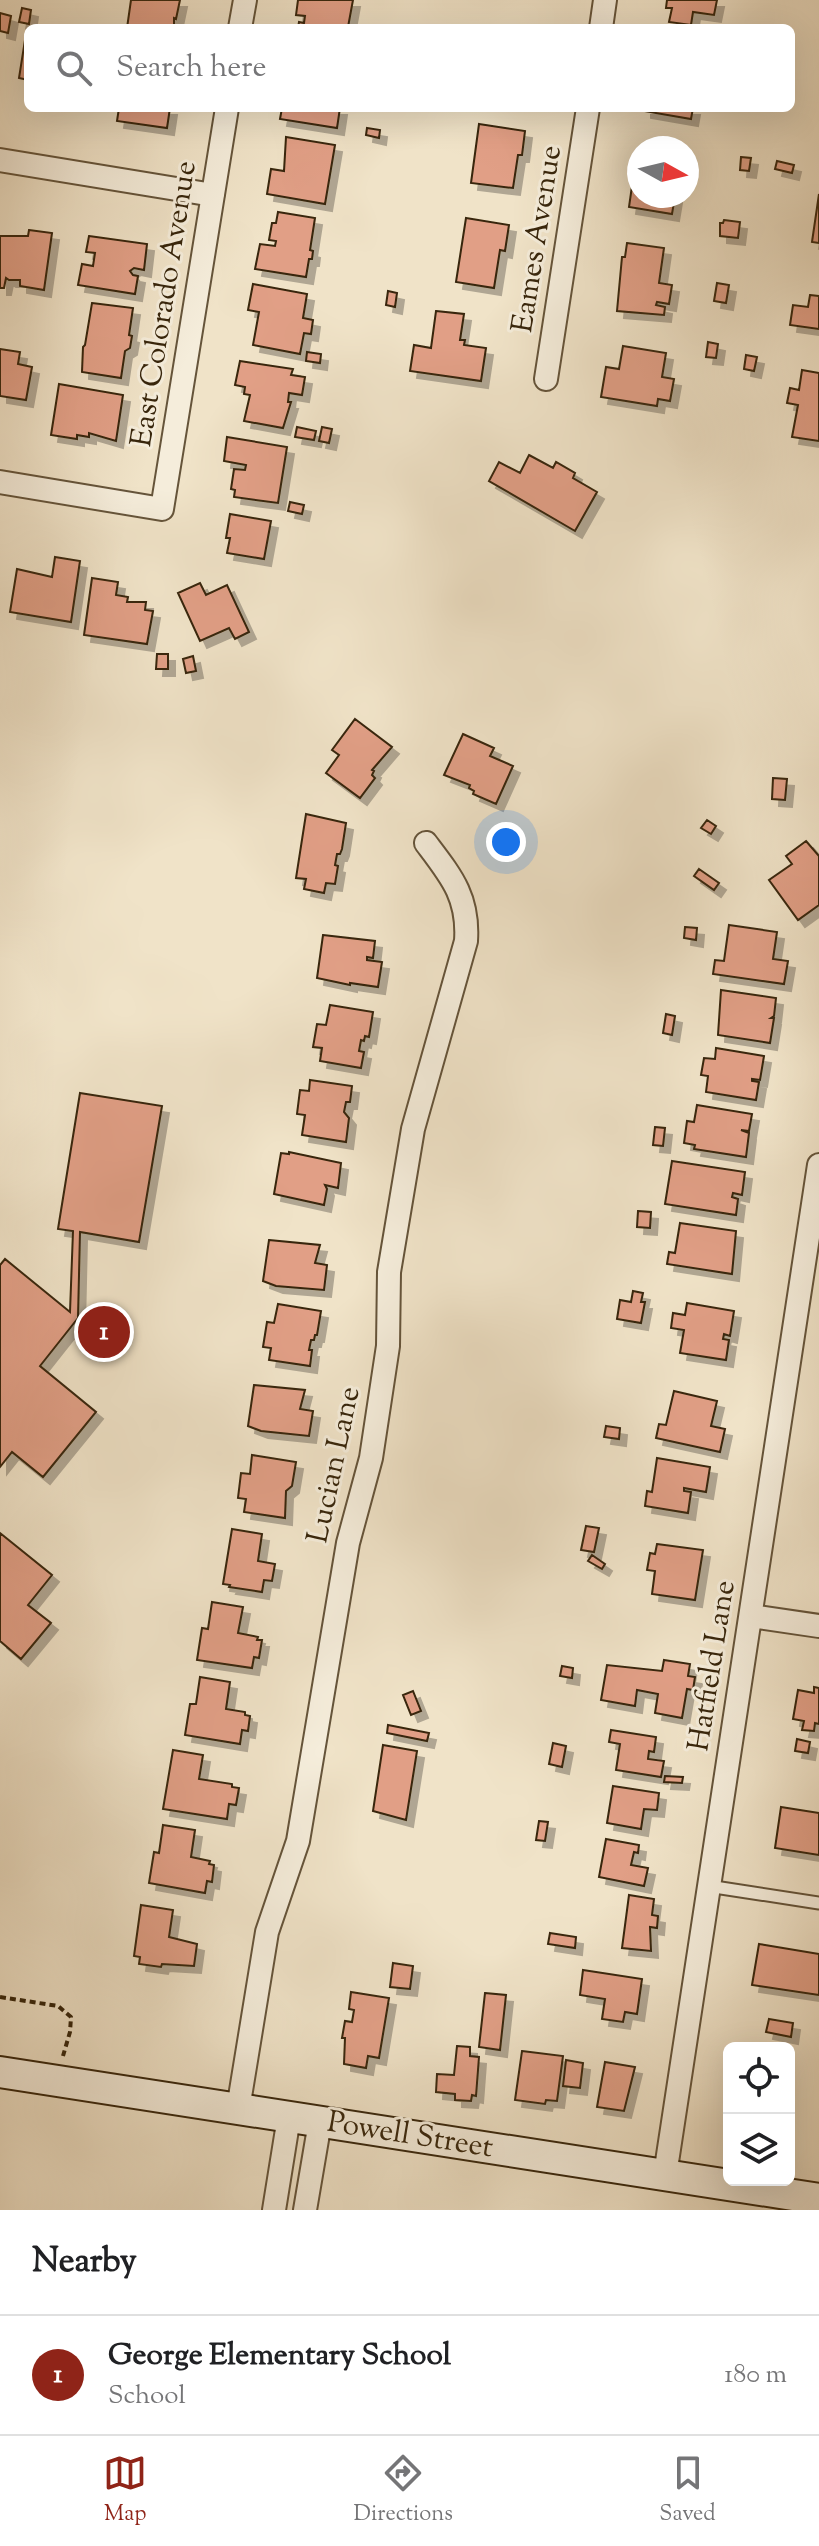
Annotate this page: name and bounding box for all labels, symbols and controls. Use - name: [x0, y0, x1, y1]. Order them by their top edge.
- search box: [24, 24, 795, 112]
- icon: search: [52, 46, 96, 90]
- text: Search here: [116, 47, 266, 90]
- north arrow: [627, 136, 699, 208]
- street label: Eames Avenue: [502, 142, 574, 336]
- street label: East Colorado Avenue: [121, 158, 209, 450]
- your location: [486, 822, 526, 862]
- pin: 1: [78, 1302, 130, 1362]
- street label: Lucian Lane: [297, 1383, 373, 1547]
- street label: Hatfield Lane: [678, 1578, 748, 1754]
- map controls: [723, 2042, 795, 2186]
- button: locate: [723, 2042, 795, 2114]
- street label: Powell Street: [324, 2102, 496, 2170]
- button: layers: [723, 2114, 795, 2186]
- text: Nearby: [32, 2238, 137, 2287]
- text: George Elementary School: [108, 2335, 451, 2378]
- text: 1: [54, 2357, 62, 2394]
- text: 180 m: [724, 2357, 787, 2394]
- text: School: [108, 2378, 186, 2415]
- tab: Map: [103, 2451, 147, 2531]
- tab: Directions: [354, 2451, 453, 2531]
- tab: Saved: [659, 2451, 716, 2531]

